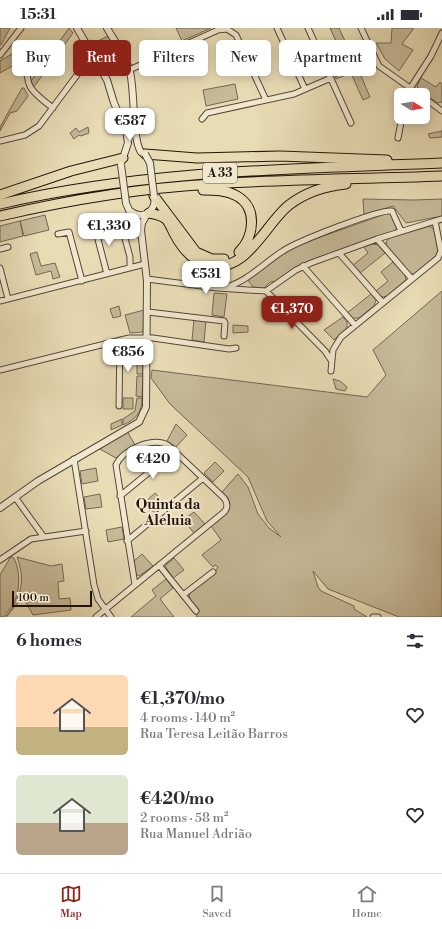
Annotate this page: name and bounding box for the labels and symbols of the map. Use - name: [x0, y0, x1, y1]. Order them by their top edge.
- north arrow: [394, 88, 430, 124]
- pin: €587: [106, 108, 154, 142]
- road number: A 33: [203, 163, 237, 183]
- pin: €1,330: [76, 213, 142, 247]
- pin: €531: [182, 261, 230, 295]
- pin: €1,370: [259, 296, 325, 330]
- pin: €856: [104, 339, 152, 373]
- pin: €420: [129, 446, 177, 480]
- district label: Quinta da Aleluia: [136, 496, 201, 530]
- scale bar: [12, 589, 92, 608]

